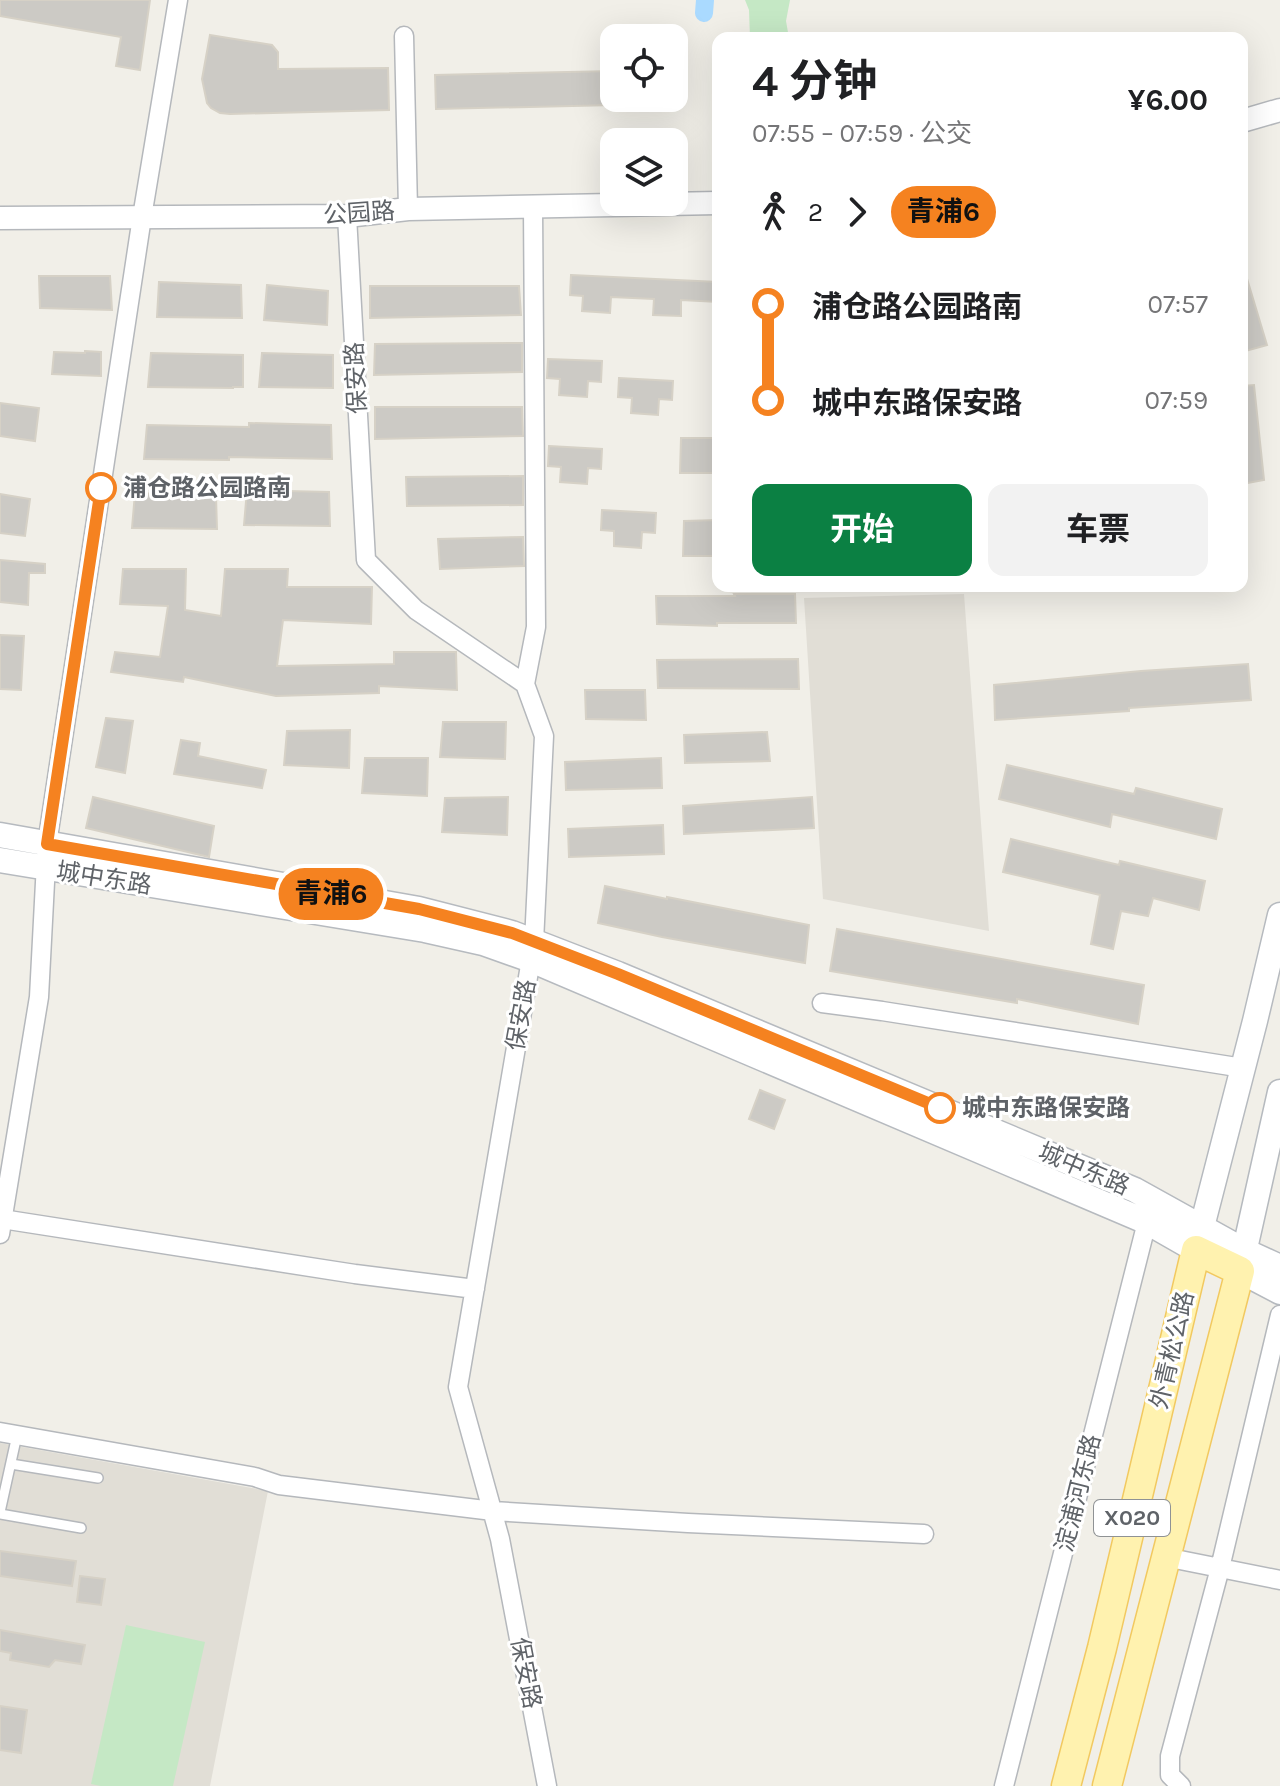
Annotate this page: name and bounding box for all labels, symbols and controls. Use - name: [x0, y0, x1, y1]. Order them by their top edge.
- map controls: [600, 24, 688, 216]
- button: locate: [600, 24, 688, 112]
- text: 4 分钟: [752, 56, 877, 107]
- text: ¥6.00: [1128, 82, 1208, 118]
- text: 07:55 – 07:59 · 公交: [752, 118, 972, 149]
- button: layers: [600, 128, 688, 216]
- icon: walk: [752, 190, 796, 234]
- icon: forward: [835, 190, 879, 234]
- text: 青浦6: [907, 195, 980, 228]
- street label: 公园路: [322, 197, 396, 229]
- text: 2: [808, 197, 823, 228]
- text: 浦仓路公园路南: [812, 289, 1022, 325]
- text: 07:57: [1147, 289, 1208, 320]
- street label: 保安路: [340, 341, 372, 415]
- text: 城中东路保安路: [812, 385, 1022, 421]
- text: 07:59: [1145, 385, 1208, 416]
- marker: 浦仓路公园路南: [86, 473, 116, 503]
- place label: 浦仓路公园路南: [123, 474, 291, 502]
- button: 开始: [752, 484, 972, 576]
- button: 车票: [988, 484, 1208, 576]
- street label: 城中东路: [54, 857, 154, 899]
- line badge: 青浦6: [285, 868, 377, 920]
- text: 青浦6: [295, 877, 368, 910]
- street label: 保安路: [501, 977, 541, 1053]
- marker: 城中东路保安路: [925, 1093, 955, 1123]
- place label: 城中东路保安路: [962, 1094, 1130, 1122]
- street label: 城中东路: [1034, 1137, 1134, 1201]
- street label: 外青松公路: [1145, 1288, 1199, 1412]
- street label: 淀浦河东路: [1050, 1431, 1106, 1555]
- road number: X020: [1094, 1500, 1170, 1536]
- street label: 保安路: [505, 1635, 547, 1711]

